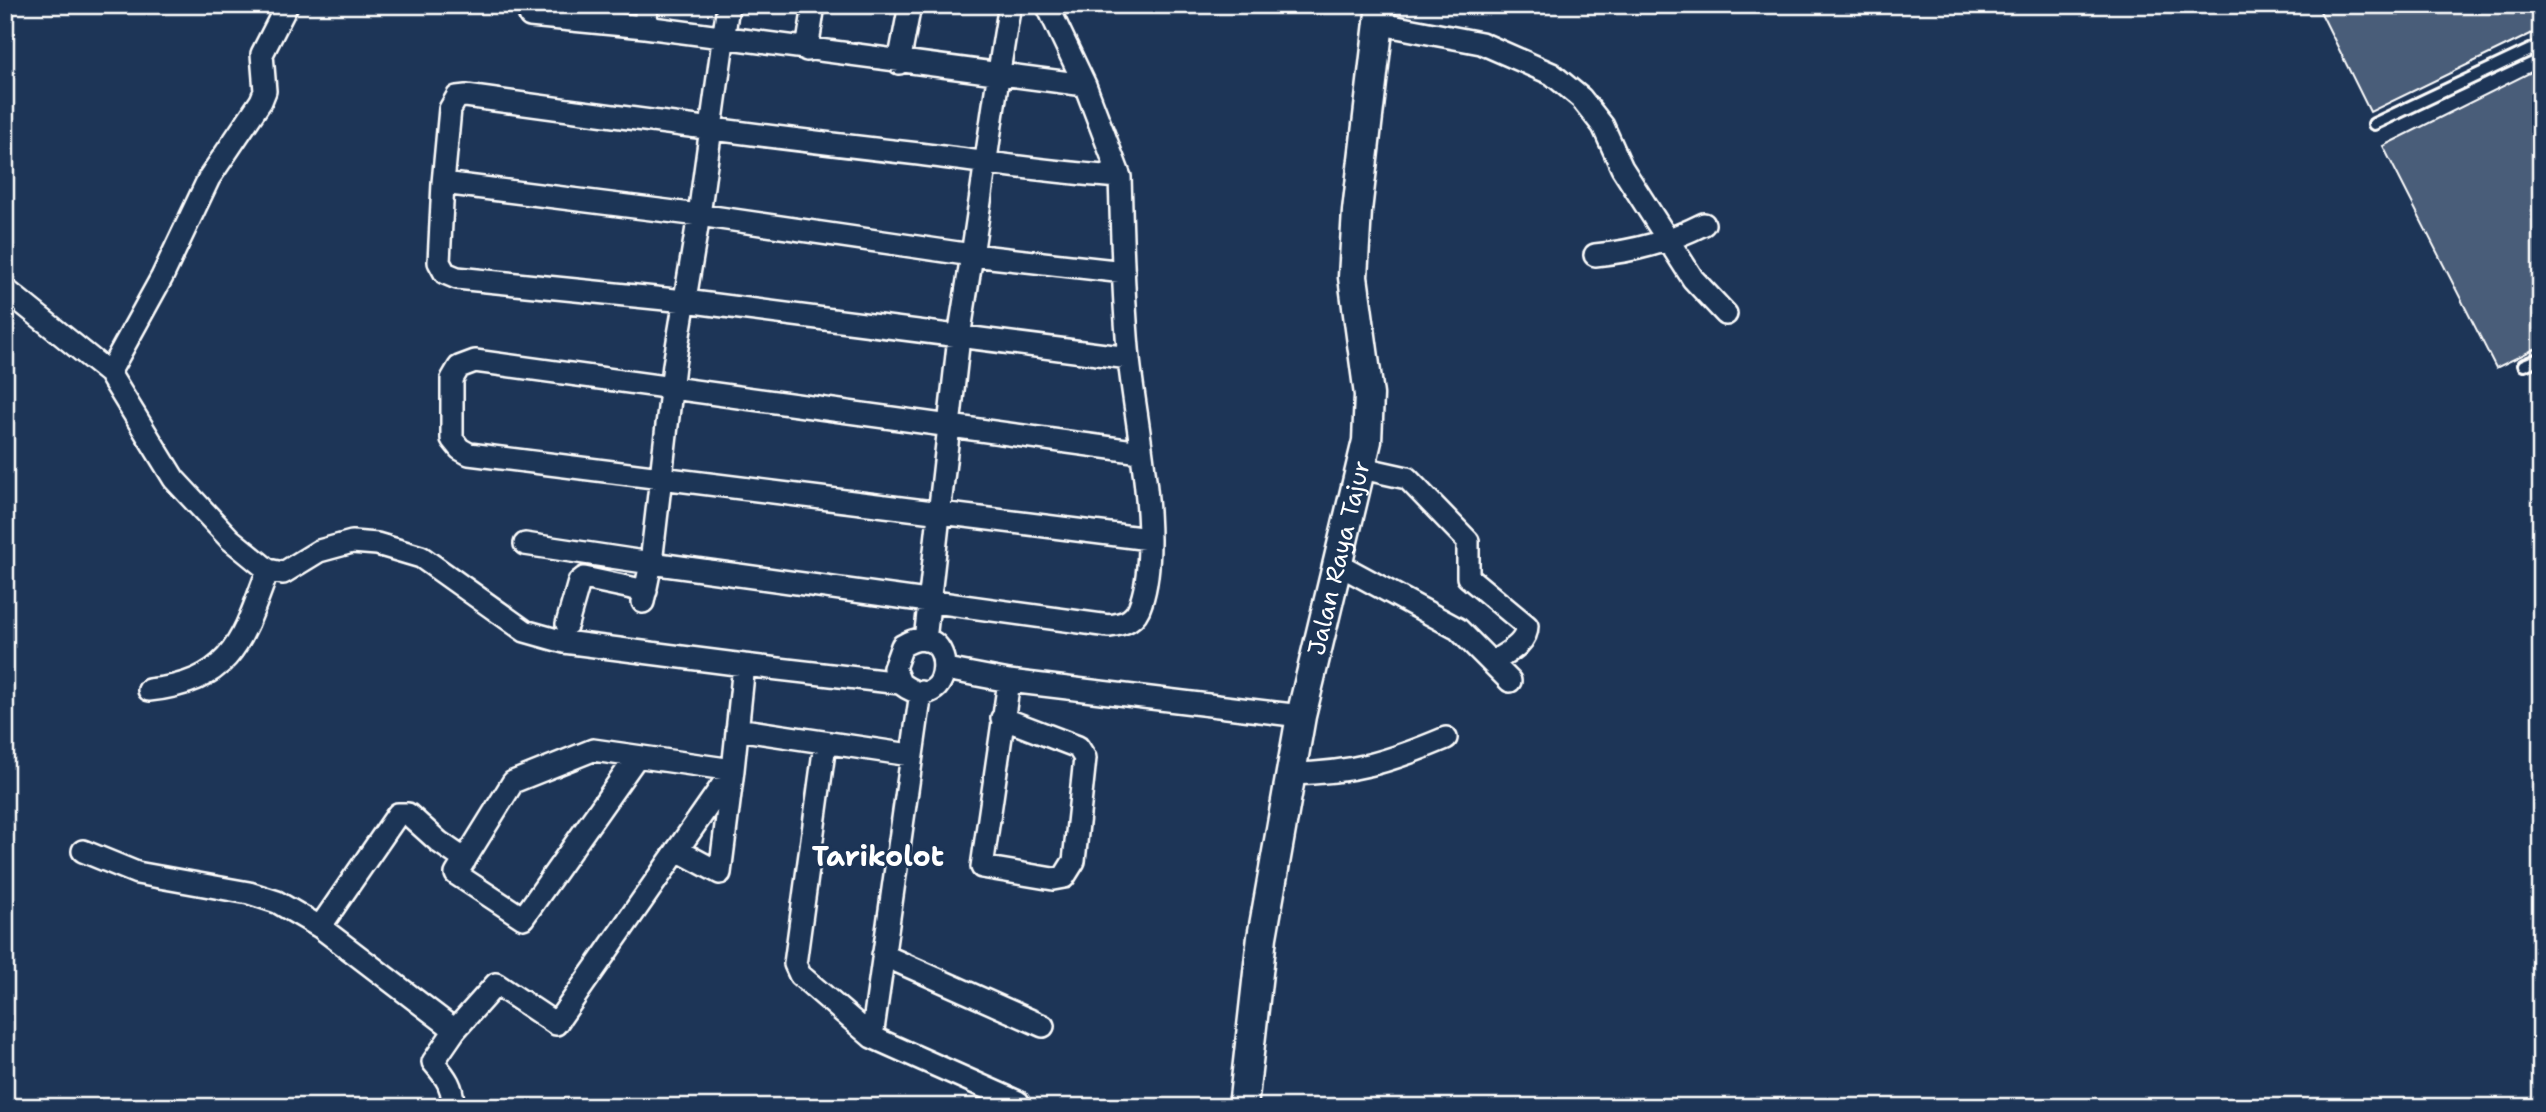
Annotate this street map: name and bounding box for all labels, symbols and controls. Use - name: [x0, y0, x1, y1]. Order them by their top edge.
- street label: Jalan Raya Tajur: [1300, 457, 1378, 659]
- district label: Tarikolot: [812, 837, 944, 875]

